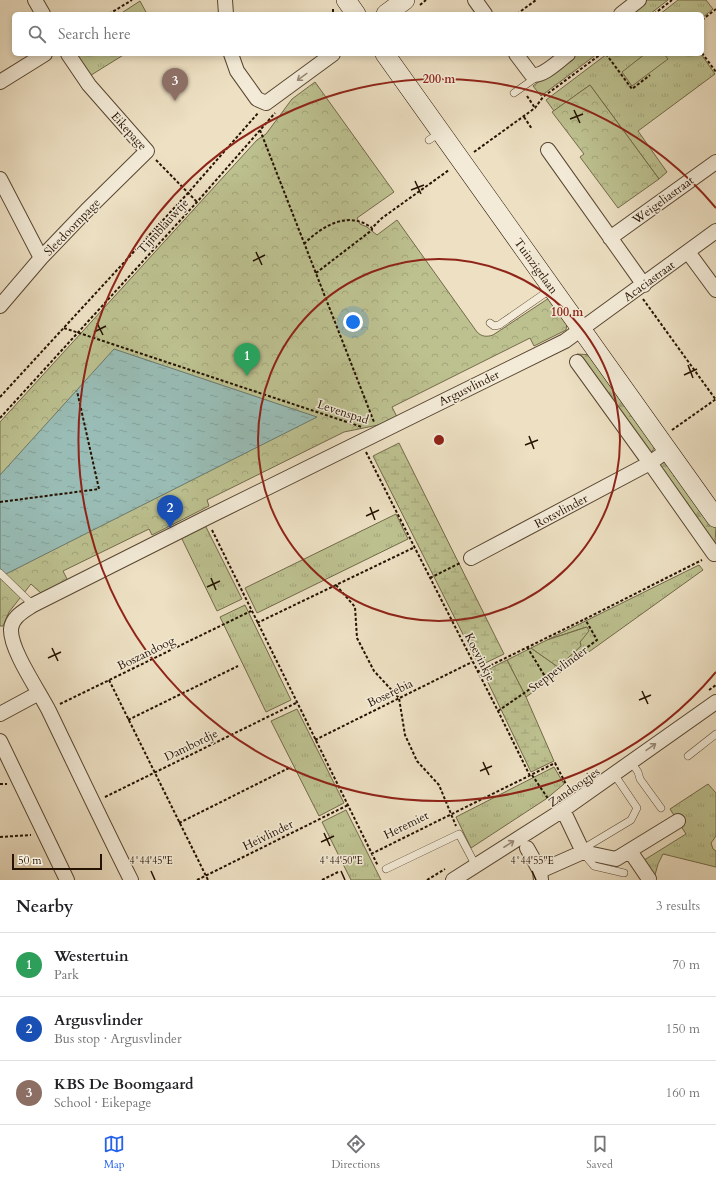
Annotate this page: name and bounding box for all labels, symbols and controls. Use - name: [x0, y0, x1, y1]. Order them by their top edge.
- search box: [12, 12, 704, 56]
- icon: search: [26, 23, 48, 45]
- text: Search here: [58, 24, 131, 44]
- pin: 3: [162, 68, 188, 101]
- text: 200 m: [423, 71, 456, 87]
- one-way arrow: [296, 73, 307, 81]
- street label: Eikepage: [108, 108, 150, 154]
- street label: Weigeliastraat: [628, 172, 697, 228]
- street label: Sleedoornpage: [40, 195, 104, 259]
- street label: Tijmblauwtje: [134, 195, 192, 257]
- street label: Tuinzigtlaan: [510, 235, 562, 297]
- street label: Acaciastraat: [620, 257, 678, 305]
- text: 100 m: [551, 304, 584, 320]
- your location: [343, 312, 363, 332]
- pin: 1: [234, 343, 260, 376]
- street label: Argusvlinder: [436, 366, 503, 410]
- street label: Levenspad: [315, 396, 371, 428]
- centre of rings: [432, 433, 446, 447]
- street label: Rotsvlinder: [532, 490, 591, 532]
- pin: 2: [157, 495, 183, 528]
- street label: Koevinkje: [461, 630, 499, 684]
- street label: Boszandoog: [115, 632, 178, 674]
- street label: Steppevlinder: [525, 642, 591, 696]
- street label: Boserebia: [365, 675, 416, 711]
- street label: Dambordje: [162, 725, 220, 765]
- one-way arrow: [646, 743, 657, 751]
- street label: Zandoogjes: [545, 763, 603, 811]
- street label: Heremiet: [381, 807, 431, 843]
- street label: Heivlinder: [240, 816, 297, 854]
- one-way arrow: [504, 840, 515, 849]
- scale bar: [12, 852, 102, 871]
- text: 50 m: [18, 853, 42, 868]
- text: 4°44'45"E: [129, 854, 173, 868]
- text: 4°44'50"E: [319, 854, 363, 868]
- text: 4°44'55"E: [510, 854, 554, 868]
- text: Nearby: [16, 895, 73, 918]
- text: 3 results: [656, 897, 700, 915]
- text: Westertuin: [54, 946, 129, 966]
- text: 1: [26, 956, 32, 974]
- text: 70 m: [672, 956, 700, 974]
- text: Park: [54, 966, 79, 984]
- text: Argusvlinder: [54, 1010, 143, 1030]
- text: 2: [26, 1020, 32, 1038]
- text: 150 m: [666, 1020, 700, 1038]
- text: Bus stop · Argusvlinder: [54, 1030, 182, 1048]
- text: KBS De Boomgaard: [54, 1074, 193, 1094]
- text: 3: [26, 1084, 32, 1102]
- text: 160 m: [666, 1084, 700, 1102]
- text: School · Eikepage: [54, 1094, 152, 1112]
- tab: Map: [103, 1133, 125, 1172]
- tab: Directions: [331, 1133, 380, 1172]
- tab: Saved: [586, 1133, 613, 1172]

